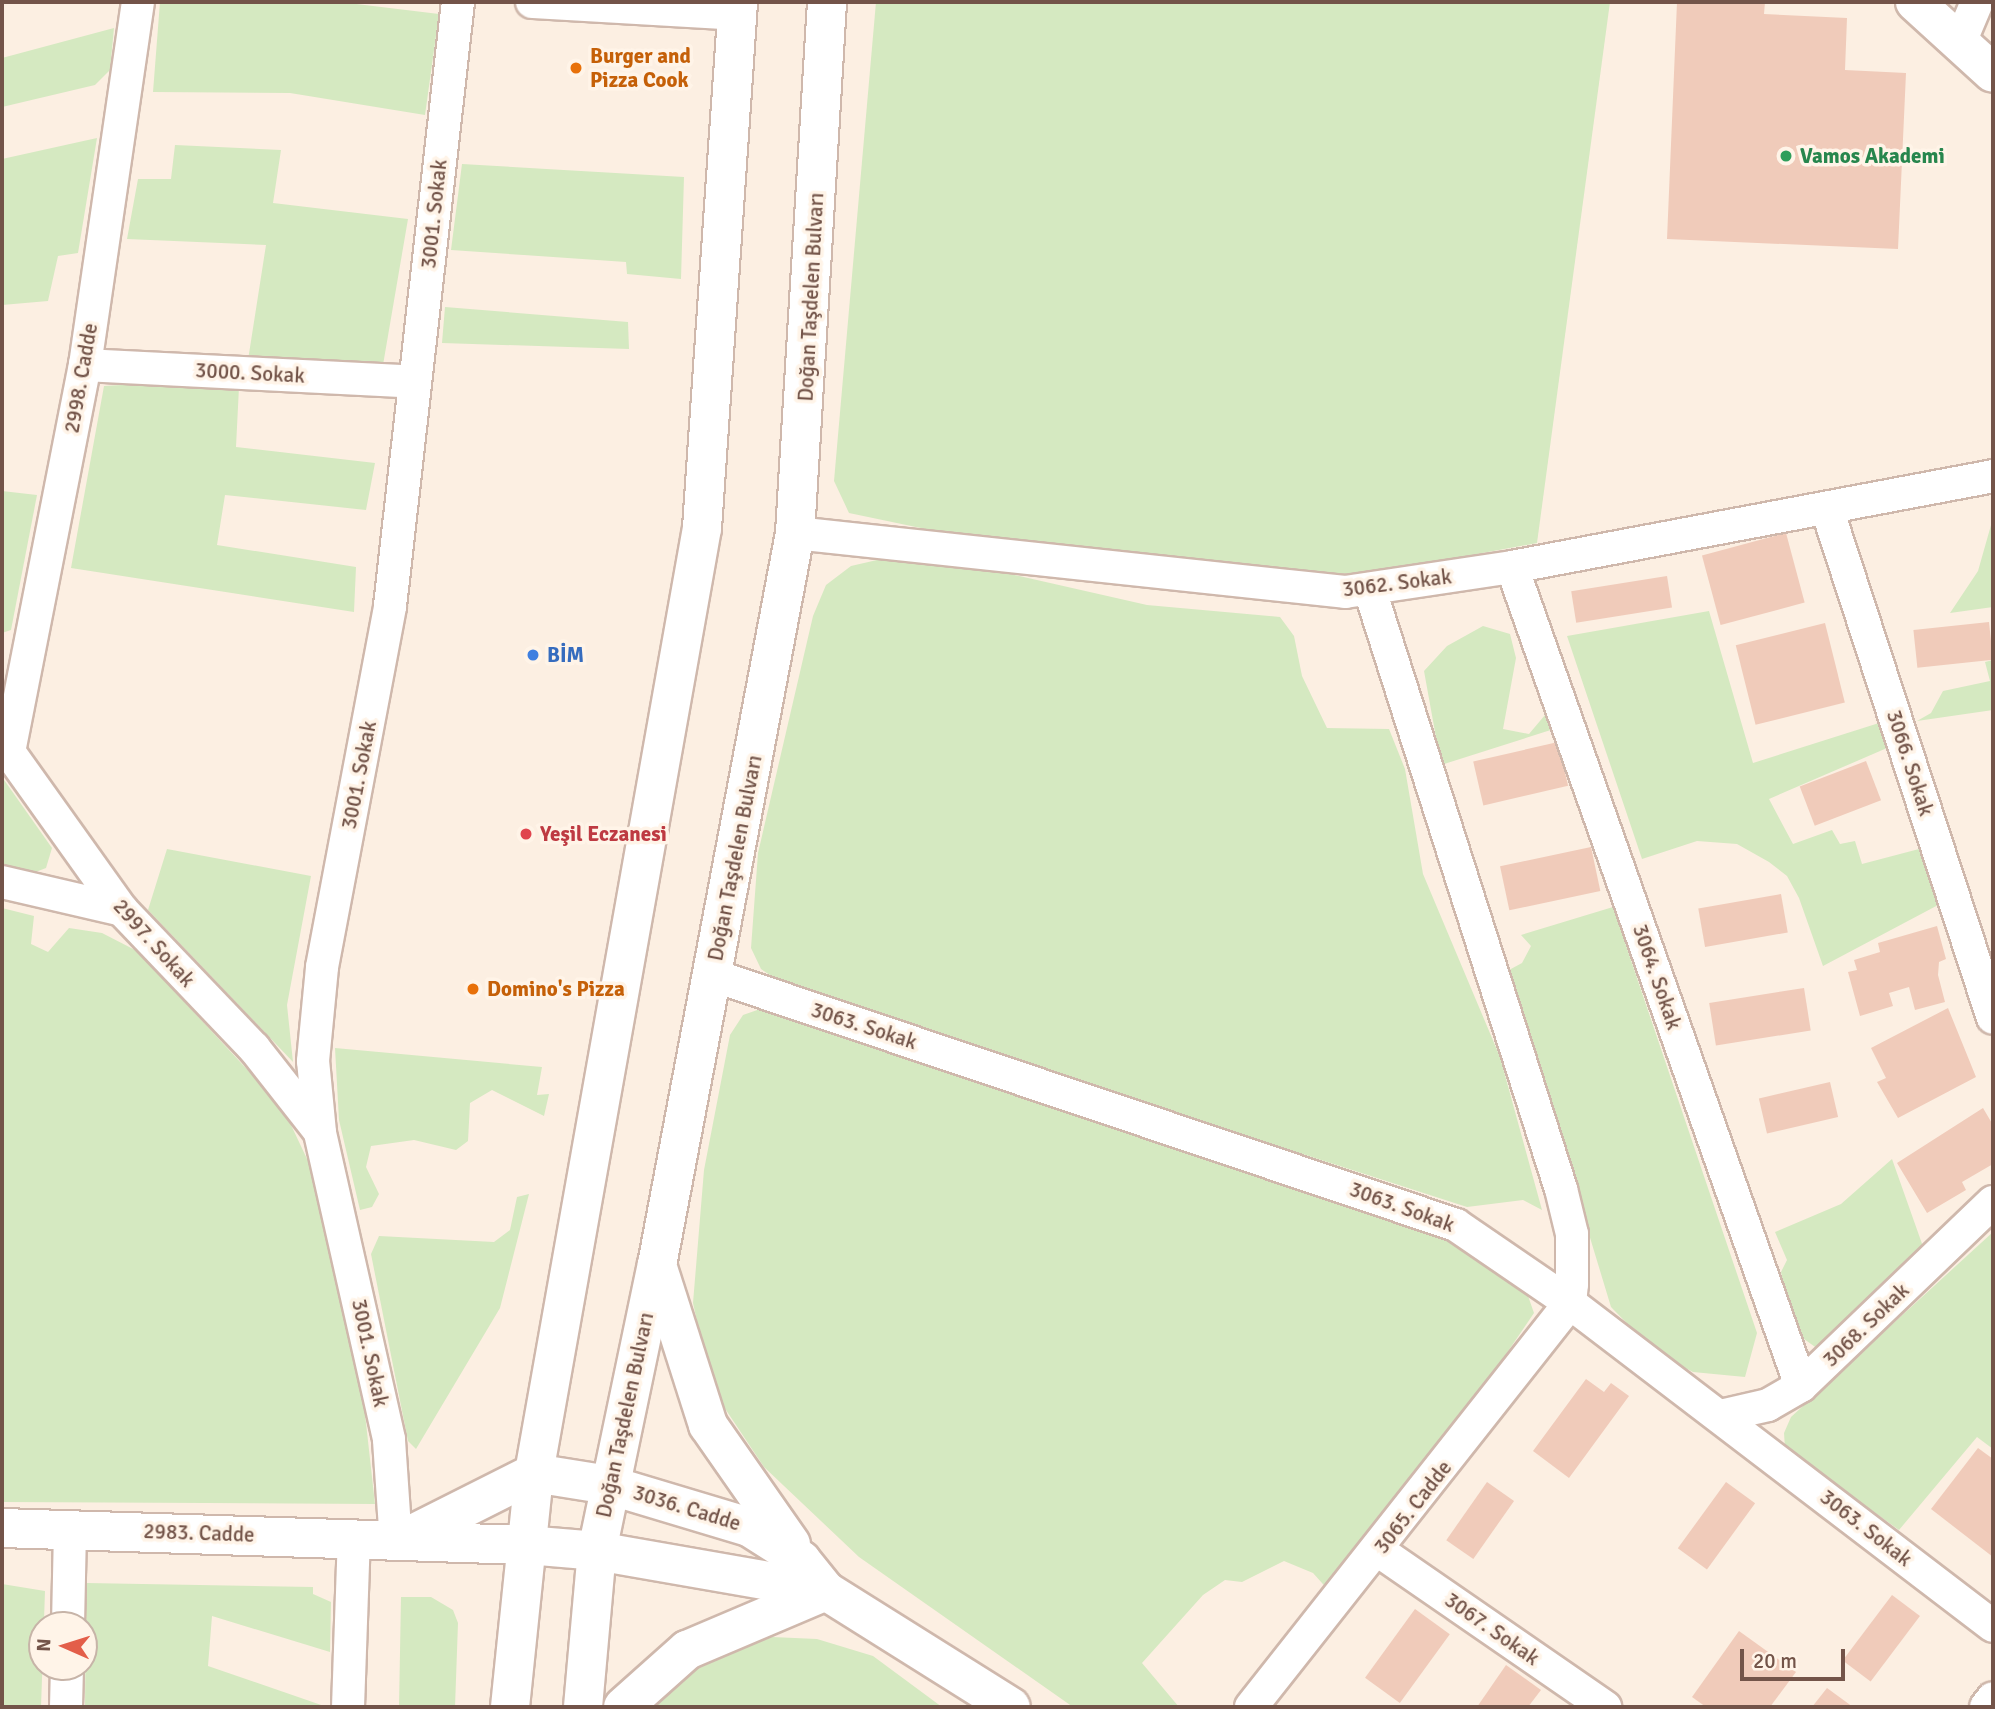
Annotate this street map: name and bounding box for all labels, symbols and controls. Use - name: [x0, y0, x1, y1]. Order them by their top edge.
- place label: Burger and Pizza Cook: [590, 43, 691, 93]
- marker: Burger and Pizza Cook: [568, 60, 584, 76]
- place label: Vamos Akademi: [1800, 143, 1945, 169]
- marker: Vamos Akademi: [1778, 148, 1794, 164]
- street label: 3001. Sokak: [416, 158, 452, 270]
- street label: Doğan Taşdelen Bulvarı: [793, 192, 829, 402]
- street label: 2998. Cadde: [59, 321, 103, 435]
- street label: 3000. Sokak: [195, 358, 305, 388]
- street label: 3062. Sokak: [1341, 564, 1453, 602]
- place label: BİM: [547, 642, 584, 668]
- marker: BİM: [525, 647, 541, 663]
- street label: 3066. Sokak: [1881, 707, 1939, 819]
- street label: 3001. Sokak: [336, 719, 382, 831]
- street label: Doğan Taşdelen Bulvarı: [703, 753, 767, 963]
- place label: Yeşil Eczanesi: [540, 821, 667, 847]
- marker: Yeşil Eczanesi: [518, 826, 534, 842]
- street label: 2997. Sokak: [108, 894, 200, 992]
- street label: 3064. Sokak: [1627, 921, 1687, 1033]
- place label: Domino's Pizza: [487, 976, 625, 1002]
- marker: Domino's Pizza: [465, 981, 481, 997]
- street label: 3063. Sokak: [808, 997, 920, 1055]
- street label: 3063. Sokak: [1346, 1176, 1458, 1238]
- street label: 3068. Sokak: [1818, 1278, 1914, 1372]
- street label: 3001. Sokak: [346, 1297, 394, 1409]
- street label: Doğan Taşdelen Bulvarı: [591, 1310, 659, 1520]
- street label: 3065. Cadde: [1369, 1455, 1457, 1559]
- street label: 3036. Cadde: [630, 1480, 744, 1536]
- street label: 3063. Sokak: [1815, 1484, 1917, 1572]
- street label: 2983. Cadde: [143, 1518, 255, 1548]
- street label: 3067. Sokak: [1440, 1587, 1544, 1671]
- north arrow: [28, 1611, 98, 1681]
- scale bar: [1743, 1636, 1848, 1680]
- text: N: [32, 1638, 56, 1652]
- text: 20 m: [1753, 1648, 1797, 1674]

